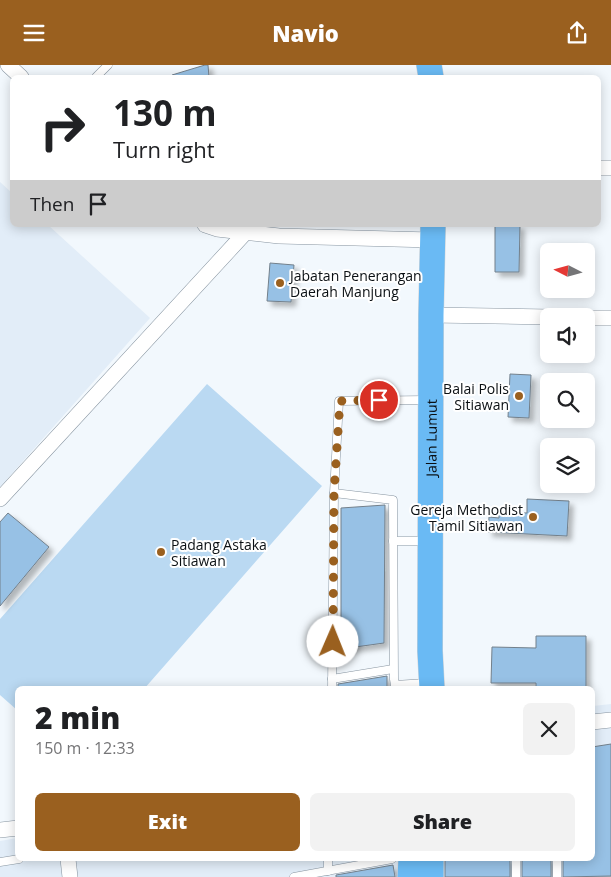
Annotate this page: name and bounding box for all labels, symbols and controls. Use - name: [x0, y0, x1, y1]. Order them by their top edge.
- text: Navio: [272, 18, 339, 48]
- icon: menu: [20, 19, 48, 47]
- icon: share: [563, 19, 591, 47]
- text: 130 m: [113, 89, 217, 136]
- icon: right: [30, 95, 95, 160]
- text: Turn right: [113, 134, 215, 164]
- icon: arrive: [84, 190, 112, 218]
- text: Then: [30, 191, 74, 217]
- north arrow: [540, 243, 595, 297]
- map controls: [540, 243, 595, 493]
- place label: Jabatan Penerangan Daerah Manjung: [288, 266, 422, 301]
- marker: Jabatan Penerangan Daerah Manjung: [274, 277, 286, 289]
- button: sound: [540, 308, 595, 363]
- button: search: [540, 373, 595, 428]
- pin: [358, 379, 400, 421]
- place label: Balai Polis Sitiawan: [443, 379, 509, 414]
- icon: arrive: [365, 386, 393, 414]
- marker: Balai Polis Sitiawan: [513, 390, 525, 402]
- street label: Jalan Lumut: [421, 399, 440, 479]
- button: layers: [540, 438, 595, 493]
- place label: Gereja Methodist Tamil Sitiawan: [410, 500, 523, 535]
- marker: Gereja Methodist Tamil Sitiawan: [527, 511, 539, 523]
- place label: Padang Astaka Sitiawan: [171, 535, 267, 570]
- marker: Padang Astaka Sitiawan: [155, 546, 167, 558]
- position arrow: [306, 615, 358, 667]
- text: 2 min: [35, 697, 120, 738]
- button: close: [523, 703, 575, 755]
- text: 150 m · 12:33: [35, 737, 135, 759]
- button: Exit: [35, 793, 300, 851]
- button: Share: [310, 793, 575, 851]

